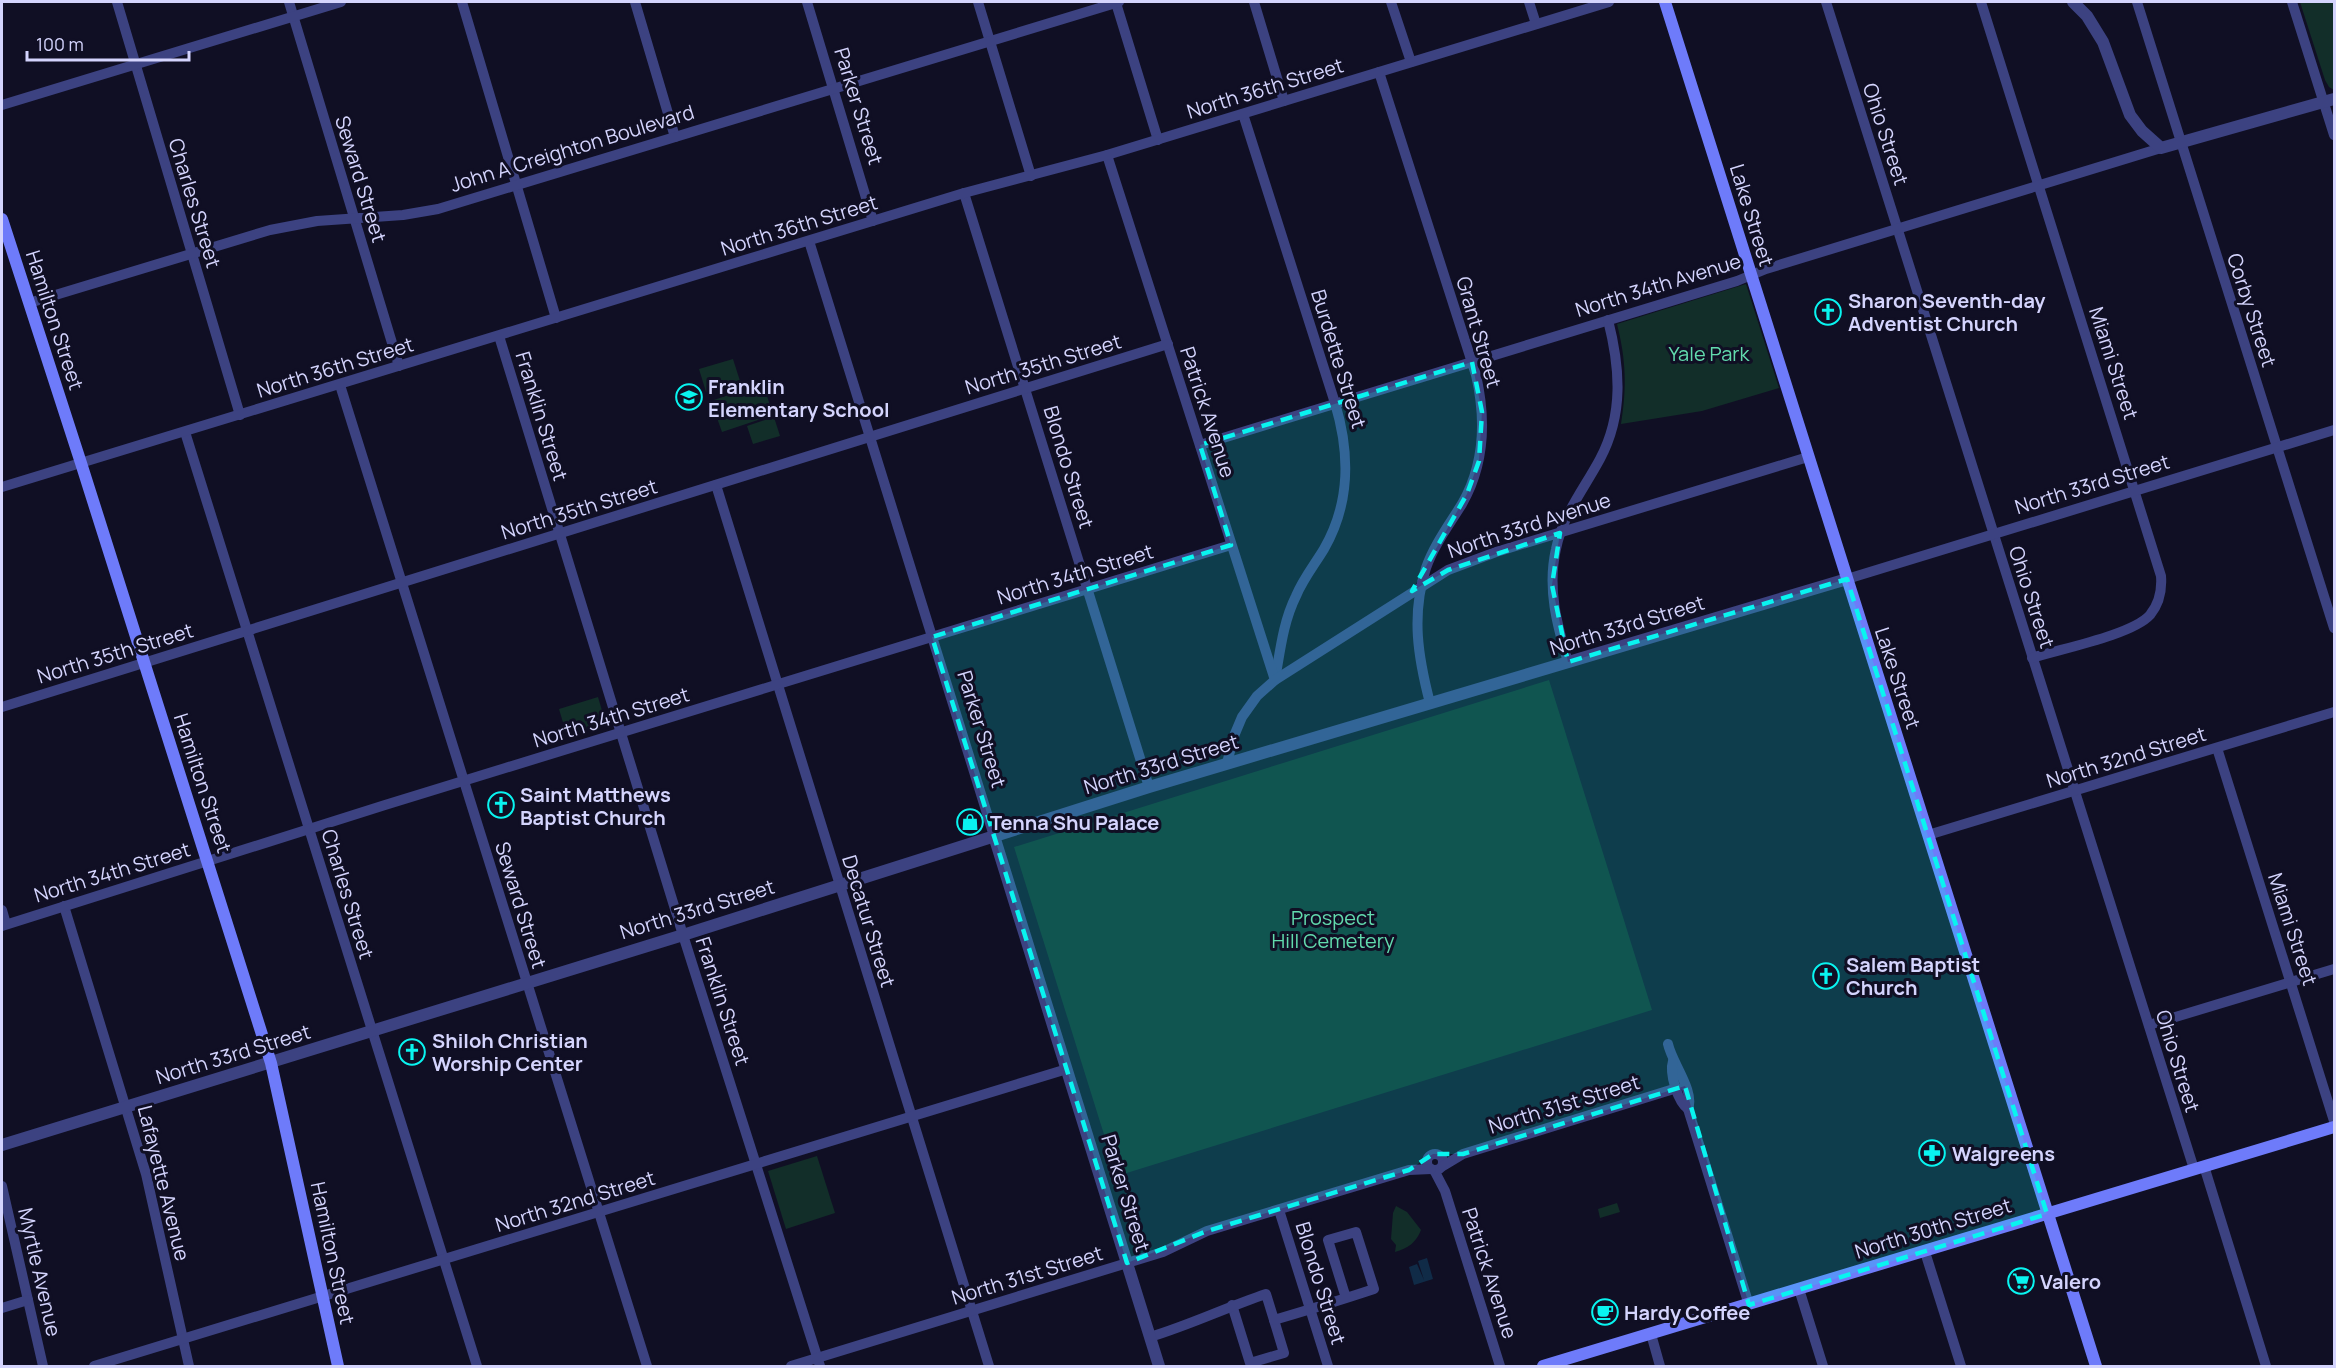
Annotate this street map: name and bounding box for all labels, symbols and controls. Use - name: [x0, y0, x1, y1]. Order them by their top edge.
- scale bar: [27, 24, 189, 62]
- text: 100 m: [36, 32, 84, 56]
- street label: Parker Street: [828, 44, 890, 168]
- street label: North 36th Street: [1183, 51, 1347, 125]
- street label: Ohio Street: [1857, 80, 1915, 188]
- street label: John A Creighton Boulevard: [447, 98, 697, 198]
- street label: Seward Street: [329, 112, 393, 246]
- street label: Charles Street: [162, 135, 228, 271]
- street label: Lake Street: [1724, 161, 1780, 269]
- street label: North 36th Street: [717, 188, 881, 262]
- street label: Hamilton Street: [20, 247, 90, 393]
- street label: North 34th Avenue: [1572, 247, 1744, 323]
- street label: Corby Street: [2221, 250, 2283, 370]
- street label: Grant Street: [1450, 273, 1508, 391]
- street label: Burdette Street: [1305, 286, 1373, 432]
- place label: Sharon Seventh-day Adventist Church: [1848, 287, 2046, 337]
- church icon: Sharon Seventh-day Adventist Church: [1813, 297, 1843, 327]
- street label: Miami Street: [2083, 303, 2145, 423]
- street label: North 35th Street: [962, 327, 1124, 401]
- street label: North 36th Street: [253, 330, 417, 404]
- park label: Yale Park: [1669, 340, 1751, 367]
- street label: Patrick Avenue: [1174, 343, 1242, 481]
- street label: Franklin Street: [510, 348, 574, 484]
- place label: Franklin Elementary School: [708, 373, 890, 423]
- school or university icon: Franklin Elementary School: [674, 382, 704, 412]
- street label: Blondo Street: [1038, 402, 1100, 532]
- street label: North 33rd Street: [2011, 448, 2173, 520]
- street label: North 35th Street: [498, 472, 660, 546]
- street label: North 33rd Avenue: [1444, 486, 1614, 564]
- street label: North 34th Street: [994, 537, 1156, 611]
- street label: Ohio Street: [2003, 543, 2061, 651]
- street label: North 33rd Street: [1546, 589, 1708, 661]
- street label: North 35th Street: [34, 616, 196, 690]
- street label: Lake Street: [1869, 624, 1927, 732]
- street label: Parker Street: [951, 667, 1013, 791]
- street label: North 34th Street: [530, 680, 692, 754]
- street label: Hamilton Street: [168, 710, 238, 856]
- street label: North 32nd Street: [2043, 720, 2209, 794]
- street label: North 33rd Street: [1080, 728, 1242, 800]
- place label: Saint Matthews Baptist Church: [520, 781, 671, 831]
- church icon: Saint Matthews Baptist Church: [486, 790, 516, 820]
- shop icon: Tenna Shu Palace: [955, 807, 985, 837]
- place label: Tenna Shu Palace: [990, 809, 1159, 836]
- street label: Charles Street: [315, 826, 381, 962]
- street label: North 34th Street: [31, 835, 193, 909]
- street label: Seward Street: [489, 838, 553, 972]
- street label: Decatur Street: [836, 852, 902, 990]
- street label: Miami Street: [2262, 869, 2324, 989]
- street label: North 33rd Street: [616, 873, 778, 945]
- park label: Prospect Hill Cemetery: [1272, 904, 1395, 954]
- street label: Franklin Street: [689, 933, 757, 1069]
- place label: Salem Baptist Church: [1846, 951, 1980, 1001]
- church icon: Salem Baptist Church: [1811, 961, 1841, 991]
- street label: Ohio Street: [2150, 1007, 2206, 1115]
- street label: North 33rd Street: [152, 1018, 314, 1090]
- place label: Shiloh Christian Worship Center: [432, 1027, 588, 1077]
- church icon: Shiloh Christian Worship Center: [397, 1037, 427, 1067]
- street label: North 31st Street: [1485, 1068, 1643, 1140]
- street label: Lafayette Avenue: [132, 1102, 196, 1264]
- street label: Parker Street: [1095, 1131, 1157, 1255]
- pharmacy icon: Walgreens: [1917, 1138, 1947, 1168]
- place label: Walgreens: [1952, 1140, 2055, 1167]
- street label: North 32nd Street: [492, 1164, 658, 1238]
- street label: Hamilton Street: [305, 1179, 361, 1327]
- street label: North 30th Street: [1851, 1191, 2015, 1265]
- street label: Patrick Avenue: [1456, 1204, 1524, 1342]
- street label: Myrtle Avenue: [12, 1205, 68, 1339]
- street label: Blondo Street: [1290, 1218, 1352, 1348]
- street label: North 31st Street: [948, 1239, 1106, 1311]
- supermarket icon: Valero: [2006, 1266, 2036, 1296]
- place label: Valero: [2040, 1268, 2101, 1295]
- cafe icon: Hardy Coffee: [1590, 1297, 1620, 1327]
- place label: Hardy Coffee: [1624, 1299, 1750, 1326]

